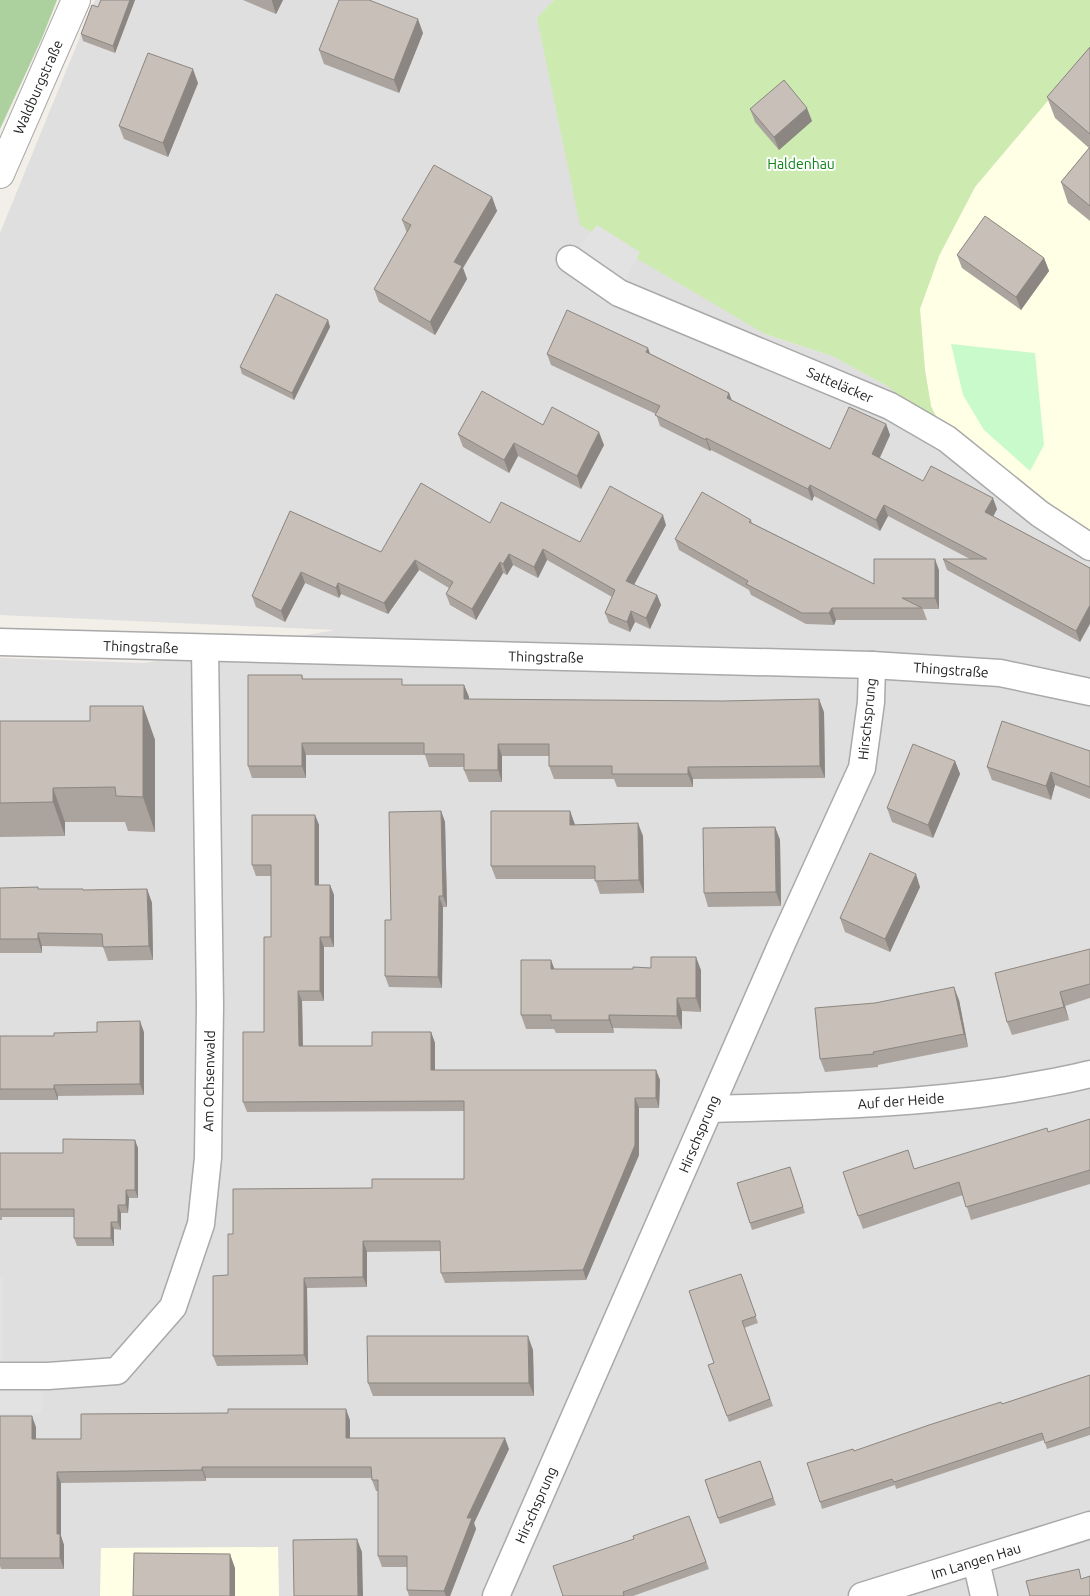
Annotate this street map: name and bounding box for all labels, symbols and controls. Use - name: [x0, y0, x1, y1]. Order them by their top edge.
- street label: Waldburgstraße: [10, 37, 66, 137]
- park label: Haldenhau: [767, 156, 835, 172]
- street label: Satteläcker: [804, 364, 876, 406]
- street label: Thingstraße: [103, 638, 179, 656]
- street label: Thingstraße: [508, 648, 584, 666]
- street label: Thingstraße: [913, 659, 989, 681]
- street label: Hirschsprung: [855, 677, 879, 761]
- street label: Am Ochsenwald: [200, 1030, 218, 1132]
- street label: Auf der Heide: [857, 1090, 945, 1112]
- street label: Hirschsprung: [675, 1093, 723, 1175]
- street label: Hirschsprung: [512, 1464, 560, 1546]
- street label: Im Langen Hau: [929, 1540, 1023, 1582]

